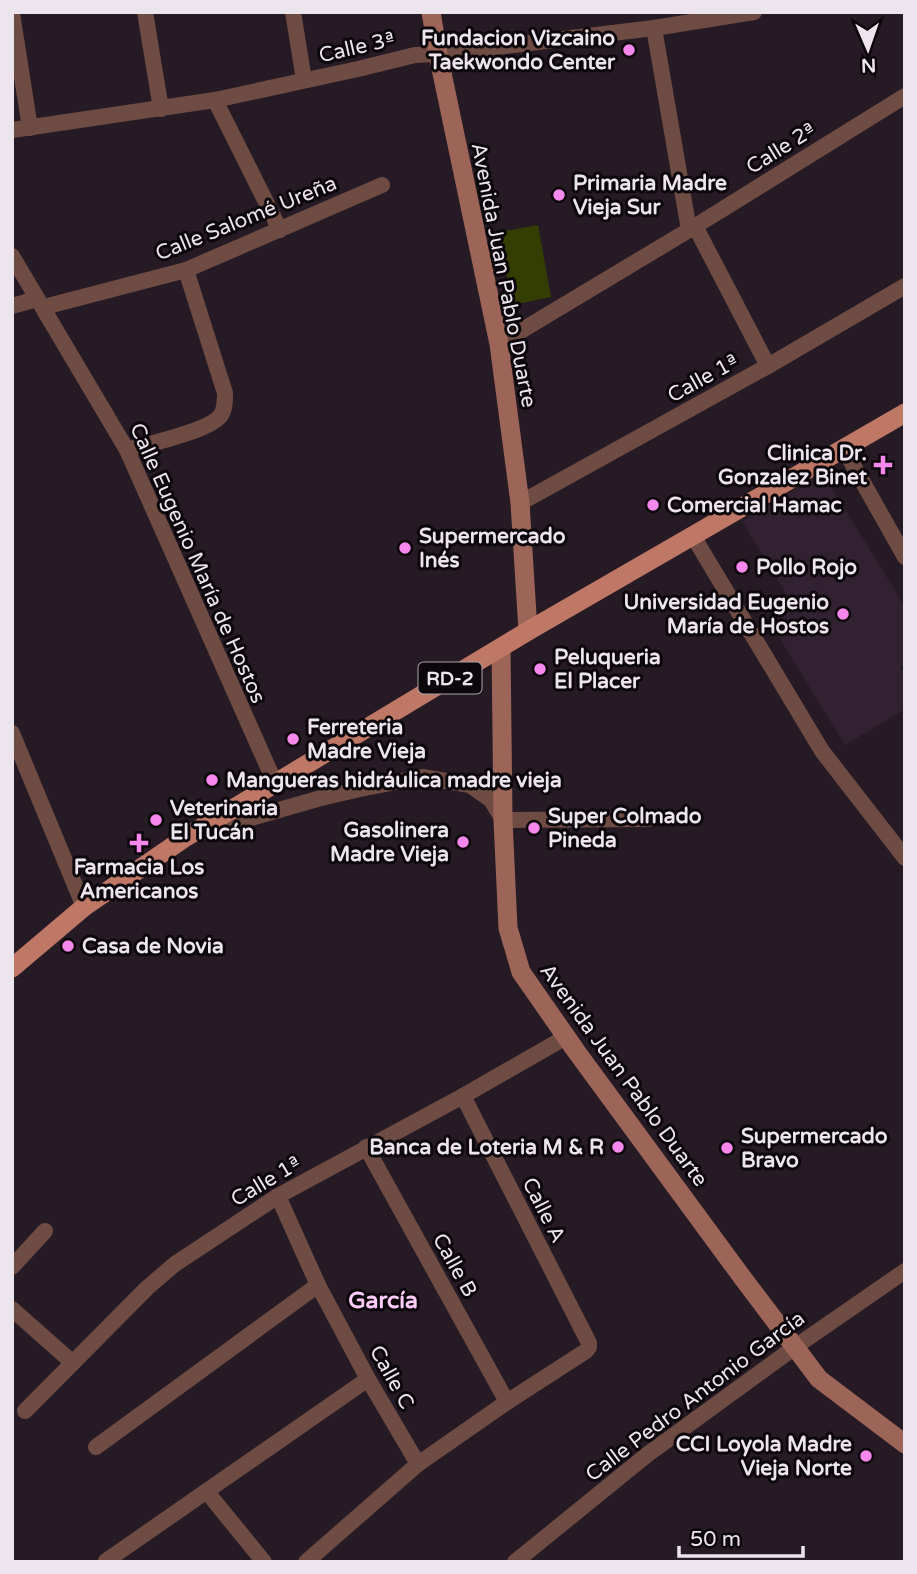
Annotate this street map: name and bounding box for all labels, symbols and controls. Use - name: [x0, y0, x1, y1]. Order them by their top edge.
- north arrow: [833, 14, 903, 84]
- place label: Fundacion Vizcaino Taekwondo Center: [421, 26, 616, 75]
- street label: Calle 3ª: [317, 27, 398, 68]
- marker: Fundacion Vizcaino Taekwondo Center: [621, 42, 637, 58]
- text: N: [861, 54, 877, 76]
- street label: Calle 2ª: [742, 117, 821, 180]
- street label: Avenida Juan Pablo Duarte: [466, 141, 541, 410]
- street label: Calle Salomé Ureña: [152, 171, 340, 266]
- place label: Primaria Madre Vieja Sur: [573, 171, 727, 220]
- marker: Primaria Madre Vieja Sur: [551, 187, 567, 203]
- street label: Calle 1ª: [663, 349, 743, 408]
- street label: Calle Eugenio María de Hostos: [124, 419, 271, 707]
- place label: Clinica Dr. Gonzalez Binet: [718, 441, 867, 490]
- marker: Clinica Dr. Gonzalez Binet: [873, 455, 893, 475]
- place label: Comercial Hamac: [667, 493, 842, 518]
- marker: Comercial Hamac: [645, 497, 661, 513]
- place label: Supermercado Inés: [419, 524, 566, 573]
- marker: Supermercado Inés: [397, 540, 413, 556]
- place label: Pollo Rojo: [756, 555, 857, 580]
- marker: Pollo Rojo: [734, 559, 750, 575]
- place label: Universidad Eugenio María de Hostos: [624, 590, 829, 639]
- marker: Universidad Eugenio María de Hostos: [835, 606, 851, 622]
- place label: Peluqueria El Placer: [554, 645, 661, 694]
- marker: Peluqueria El Placer: [532, 661, 548, 677]
- road number: RD-2: [419, 663, 482, 694]
- place label: Ferreteria Madre Vieja: [307, 715, 426, 764]
- marker: Ferreteria Madre Vieja: [285, 731, 301, 747]
- place label: Mangueras hidráulica madre vieja: [226, 768, 562, 793]
- marker: Mangueras hidráulica madre vieja: [204, 772, 220, 788]
- place label: Veterinaria El Tucán: [170, 796, 278, 845]
- place label: Super Colmado Pineda: [548, 804, 702, 853]
- marker: Veterinaria El Tucán: [148, 812, 164, 828]
- place label: Gasolinera Madre Vieja: [330, 818, 449, 867]
- marker: Super Colmado Pineda: [526, 820, 542, 836]
- marker: Gasolinera Madre Vieja: [455, 834, 471, 850]
- marker: Farmacia Los Americanos: [131, 835, 147, 851]
- place label: Farmacia Los Americanos: [74, 855, 204, 904]
- place label: Casa de Novia: [82, 934, 224, 959]
- marker: Casa de Novia: [60, 938, 76, 954]
- street label: Avenida Juan Pablo Duarte: [534, 959, 713, 1192]
- place label: Supermercado Bravo: [741, 1124, 888, 1173]
- place label: Banca de Loteria M & R: [369, 1135, 604, 1160]
- marker: Banca de Loteria M & R: [610, 1139, 626, 1155]
- marker: Supermercado Bravo: [719, 1140, 735, 1156]
- street label: Calle 1ª: [227, 1151, 306, 1212]
- street label: Calle A: [517, 1173, 571, 1247]
- street label: Calle B: [427, 1229, 482, 1301]
- district label: García: [348, 1287, 418, 1315]
- street label: Calle Pedro Antonio García: [581, 1306, 810, 1487]
- street label: Calle C: [364, 1341, 419, 1413]
- place label: CCI Loyola Madre Vieja Norte: [676, 1432, 852, 1481]
- marker: CCI Loyola Madre Vieja Norte: [858, 1448, 874, 1464]
- scale bar: [679, 1514, 803, 1558]
- text: 50 m: [690, 1527, 741, 1552]

